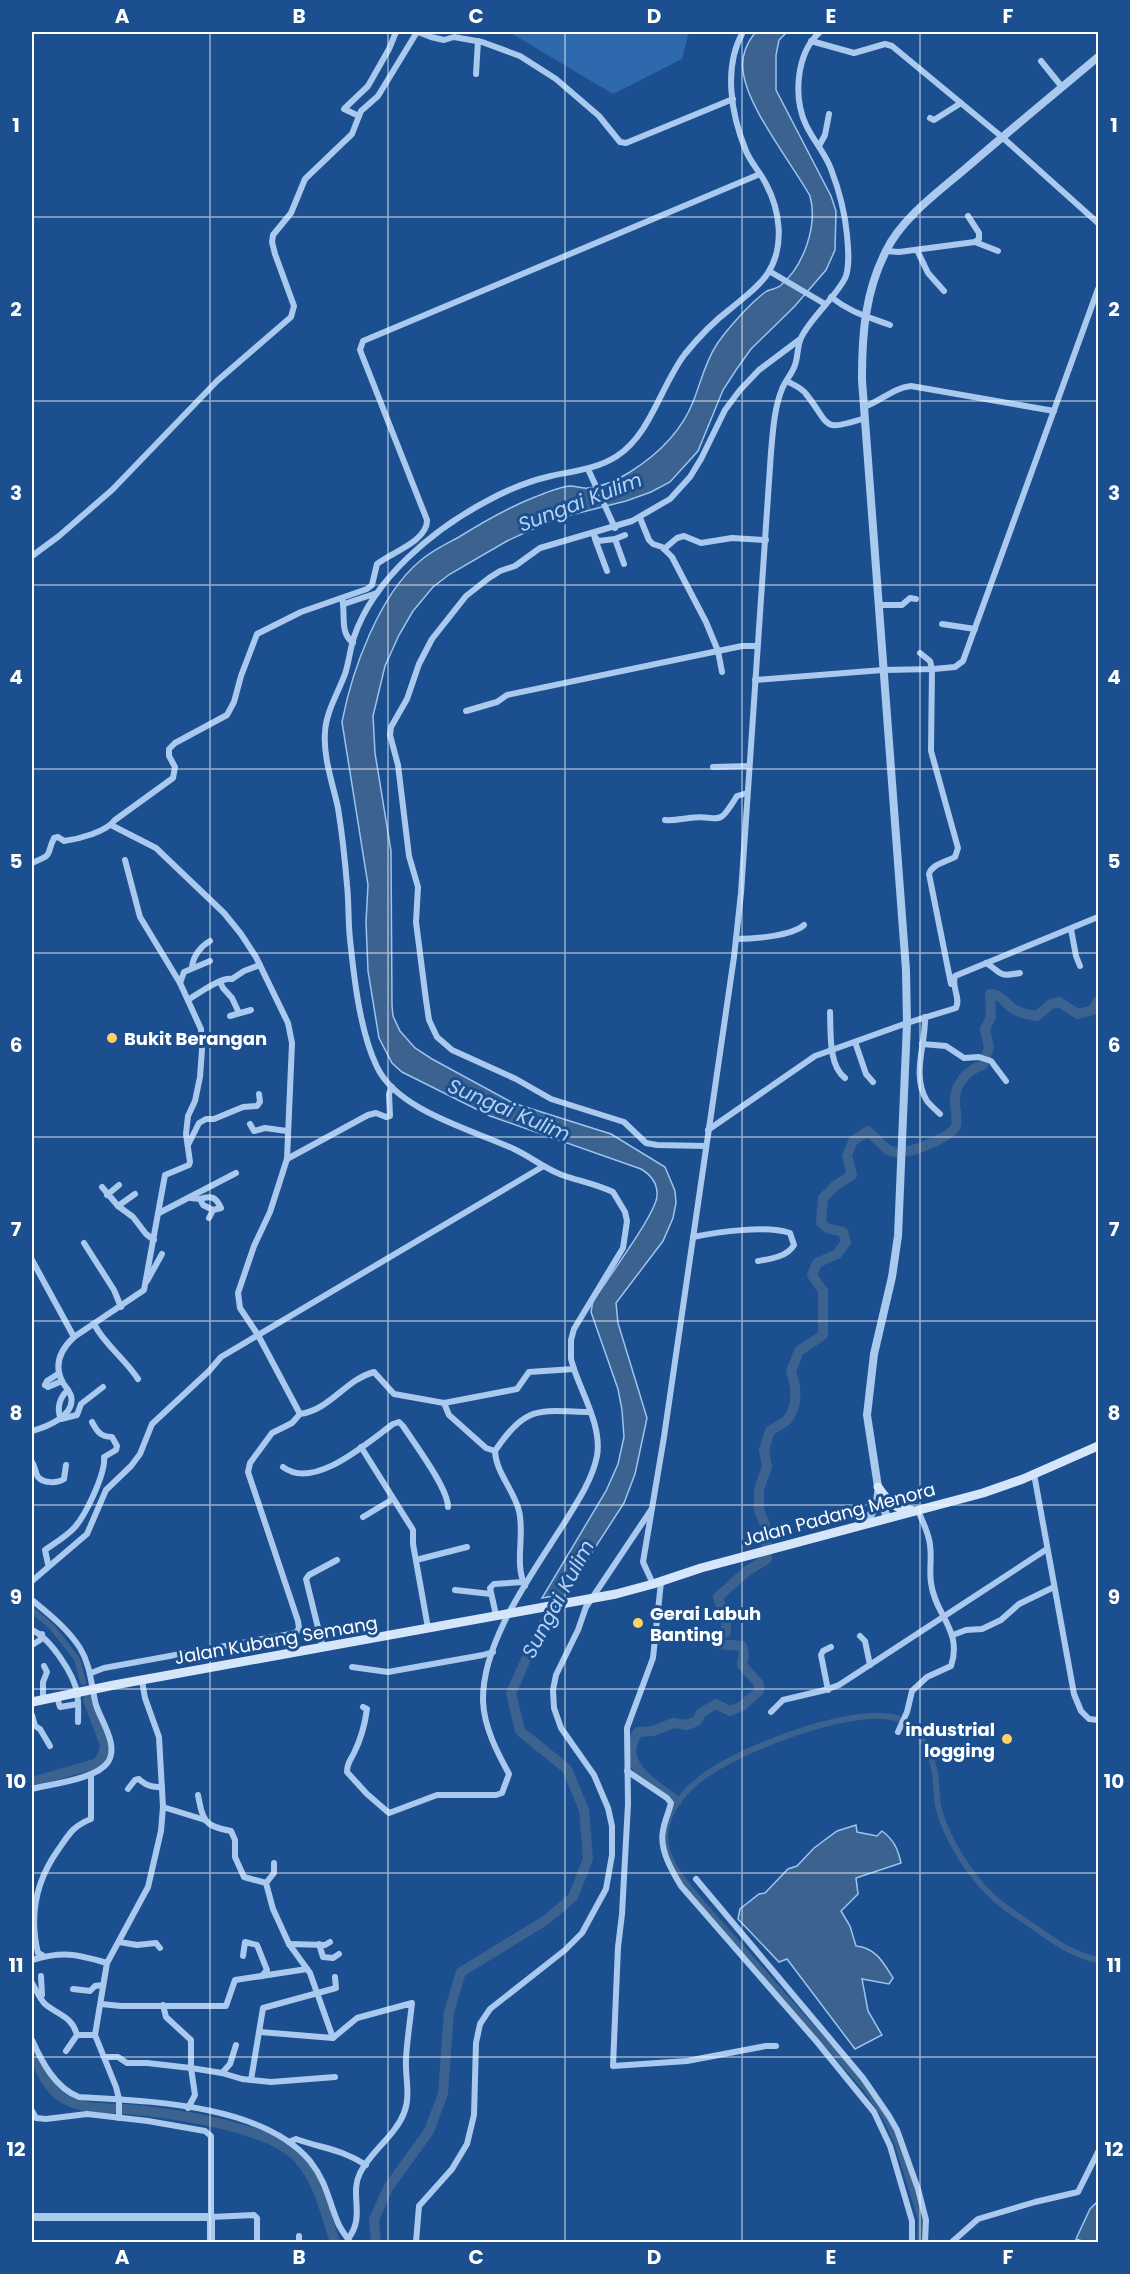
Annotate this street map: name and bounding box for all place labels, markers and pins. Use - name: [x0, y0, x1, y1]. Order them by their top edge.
- place label: Bukit Berangan: [124, 1026, 267, 1051]
- marker: Bukit Berangan: [105, 1031, 119, 1045]
- place label: Gerai Labuh Banting: [650, 1601, 761, 1647]
- marker: Gerai Labuh Banting: [631, 1616, 645, 1630]
- place label: industrial logging: [905, 1717, 995, 1763]
- marker: industrial logging: [1000, 1732, 1014, 1746]

